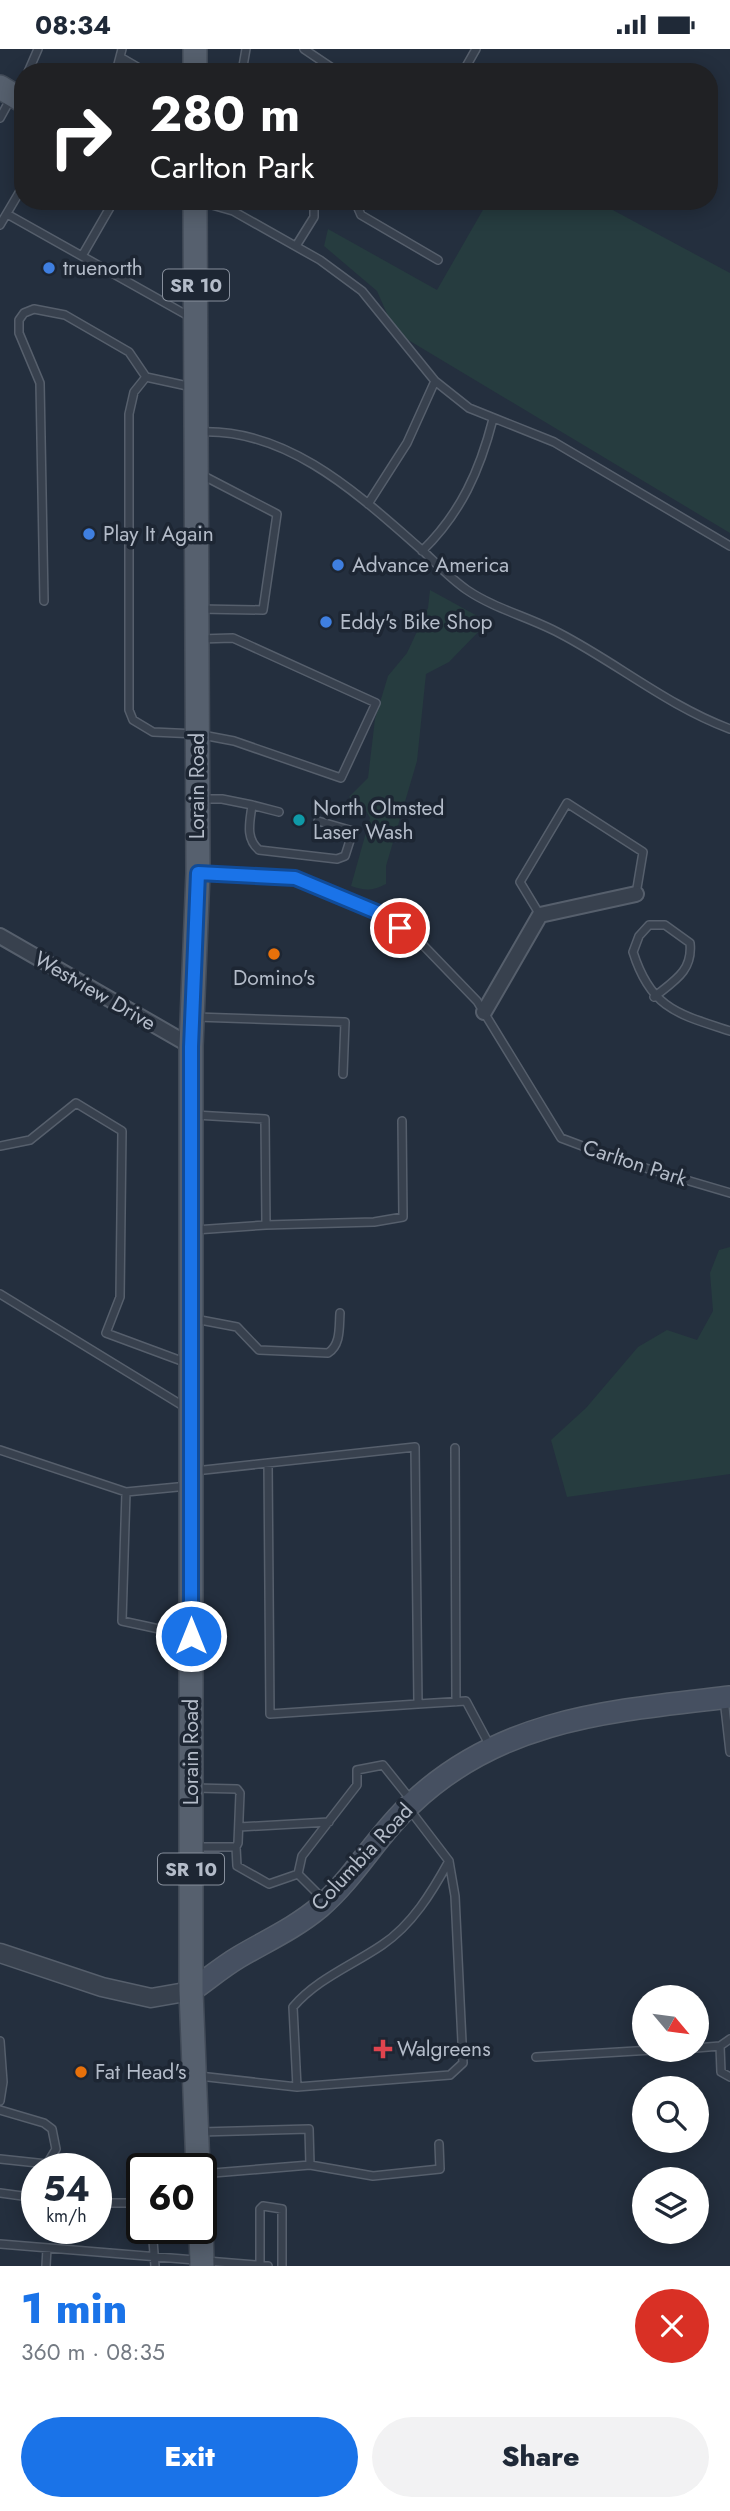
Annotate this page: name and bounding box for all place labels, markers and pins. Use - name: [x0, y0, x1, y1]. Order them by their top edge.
- place label: truenorth: [63, 253, 143, 283]
- marker: truenorth: [41, 260, 57, 276]
- place label: Play It Again: [103, 519, 214, 549]
- marker: Play It Again: [81, 526, 97, 542]
- place label: Advance America: [352, 550, 509, 580]
- marker: Advance America: [330, 557, 346, 573]
- place label: Eddy's Bike Shop: [340, 607, 493, 637]
- marker: Eddy's Bike Shop: [318, 614, 334, 630]
- place label: North Olmsted Laser Wash: [313, 793, 444, 847]
- marker: North Olmsted Laser Wash: [291, 812, 307, 828]
- pin: [370, 898, 430, 958]
- marker: Domino's: [266, 946, 282, 962]
- place label: Domino's: [233, 963, 315, 993]
- place label: Walgreens: [397, 2034, 491, 2064]
- marker: Walgreens: [375, 2041, 391, 2057]
- place label: Fat Head's: [95, 2057, 187, 2087]
- marker: Fat Head's: [73, 2064, 89, 2080]

